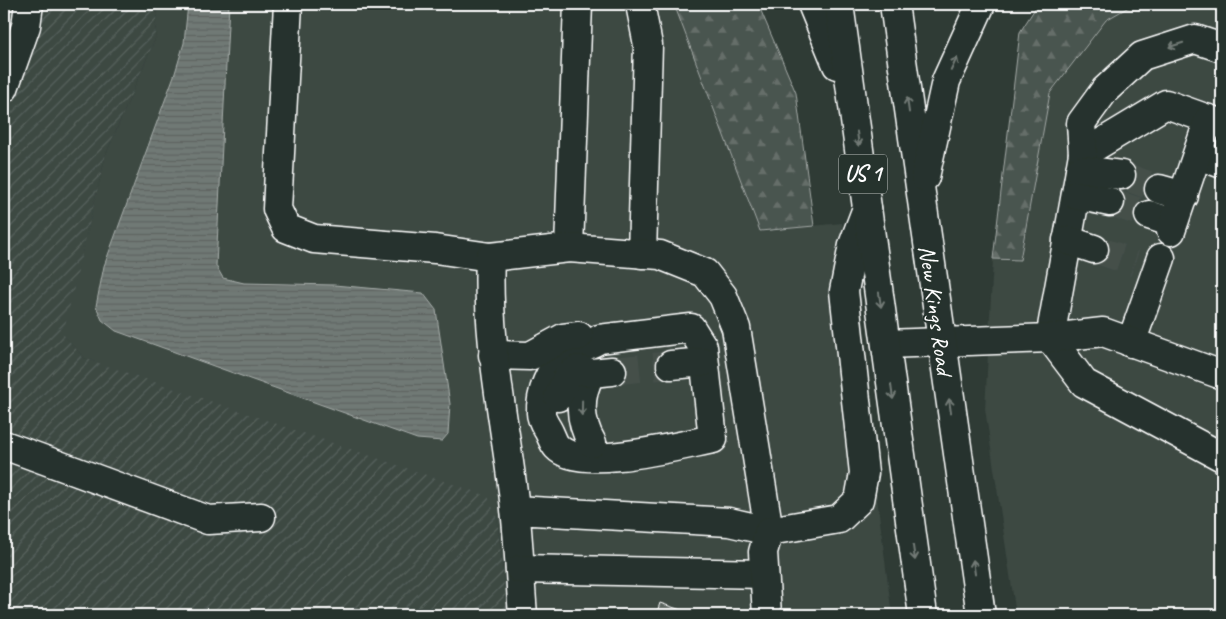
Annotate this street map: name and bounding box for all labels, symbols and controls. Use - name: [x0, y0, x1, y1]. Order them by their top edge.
- one-way arrow: [1168, 41, 1184, 51]
- one-way arrow: [949, 57, 959, 72]
- one-way arrow: [903, 97, 913, 113]
- one-way arrow: [853, 130, 863, 146]
- road number: US 1: [839, 154, 887, 193]
- street label: New Kings Road: [912, 243, 960, 380]
- one-way arrow: [875, 291, 885, 307]
- one-way arrow: [887, 384, 897, 400]
- one-way arrow: [945, 399, 955, 415]
- one-way arrow: [577, 400, 587, 416]
- one-way arrow: [909, 545, 919, 561]
- one-way arrow: [969, 559, 979, 575]

